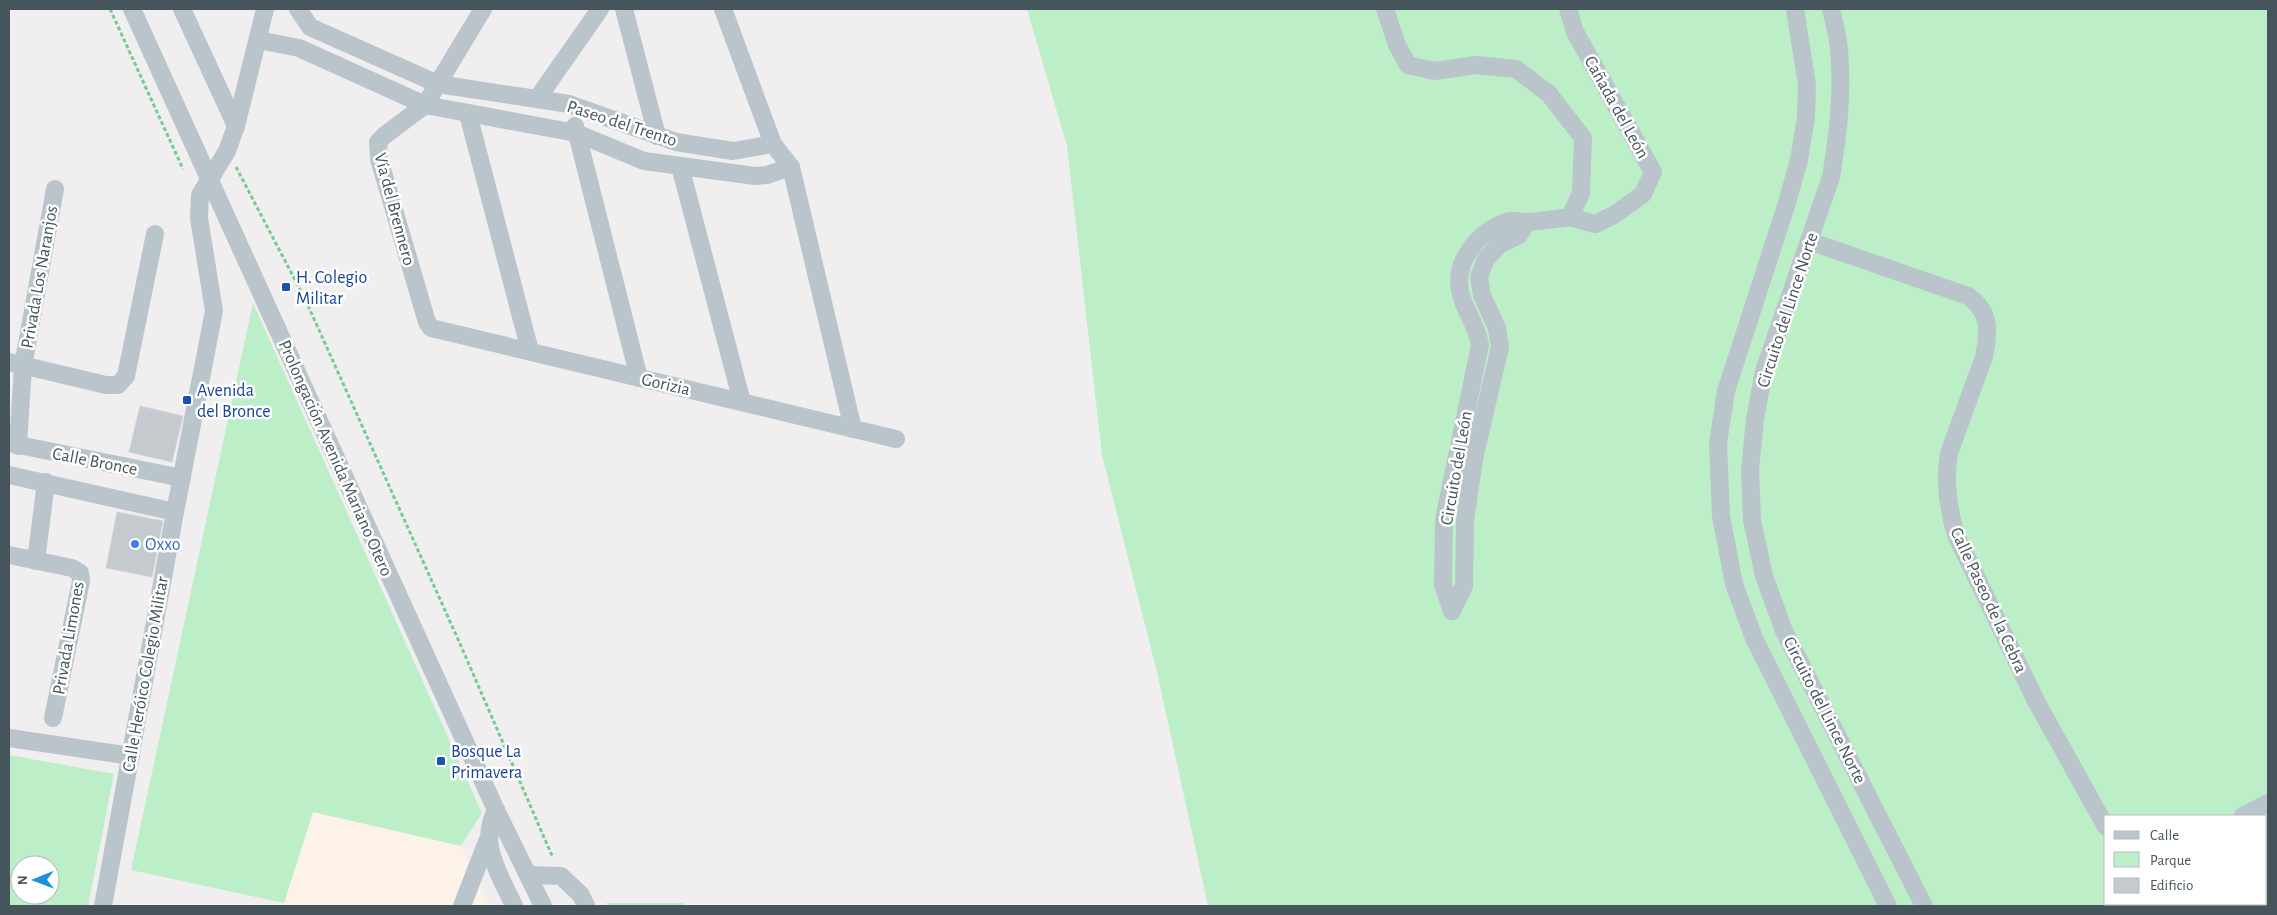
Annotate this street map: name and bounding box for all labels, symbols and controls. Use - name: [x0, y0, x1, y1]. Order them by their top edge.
- street label: Cañada del León: [1581, 53, 1652, 162]
- street label: Paseo del Trento: [565, 98, 679, 150]
- street label: Vía del Brennero: [370, 151, 418, 268]
- street label: Privada Los Naranjos: [19, 204, 61, 350]
- street label: Circuito del Lince Norte: [1754, 231, 1822, 390]
- place label: H. Colegio Militar: [296, 269, 367, 308]
- marker: H. Colegio Militar: [280, 281, 292, 293]
- street label: Prolongación Avenida Mariano Otero: [275, 338, 396, 579]
- street label: Gorizia: [640, 371, 692, 399]
- place label: Avenida del Bronce: [197, 382, 271, 421]
- marker: Avenida del Bronce: [181, 394, 193, 406]
- street label: Circuito del León: [1438, 410, 1476, 527]
- street label: Calle Bronce: [51, 445, 139, 479]
- street label: Calle Paseo de la Cebra: [1946, 525, 2030, 676]
- place label: Oxxo: [145, 536, 181, 554]
- marker: Oxxo: [129, 538, 141, 550]
- street label: Calle Heróico Colegio Militar: [120, 575, 172, 773]
- street label: Privada Limones: [50, 580, 88, 696]
- street label: Circuito del Lince Norte: [1779, 634, 1869, 787]
- place label: Bosque La Primavera: [451, 743, 522, 782]
- marker: Bosque La Primavera: [435, 755, 447, 767]
- legend: [2104, 815, 2267, 905]
- text: Calle: [2150, 828, 2179, 843]
- text: Parque: [2150, 853, 2191, 868]
- north arrow: [10, 855, 60, 905]
- text: N: [16, 875, 30, 885]
- text: Edificio: [2150, 878, 2193, 893]

